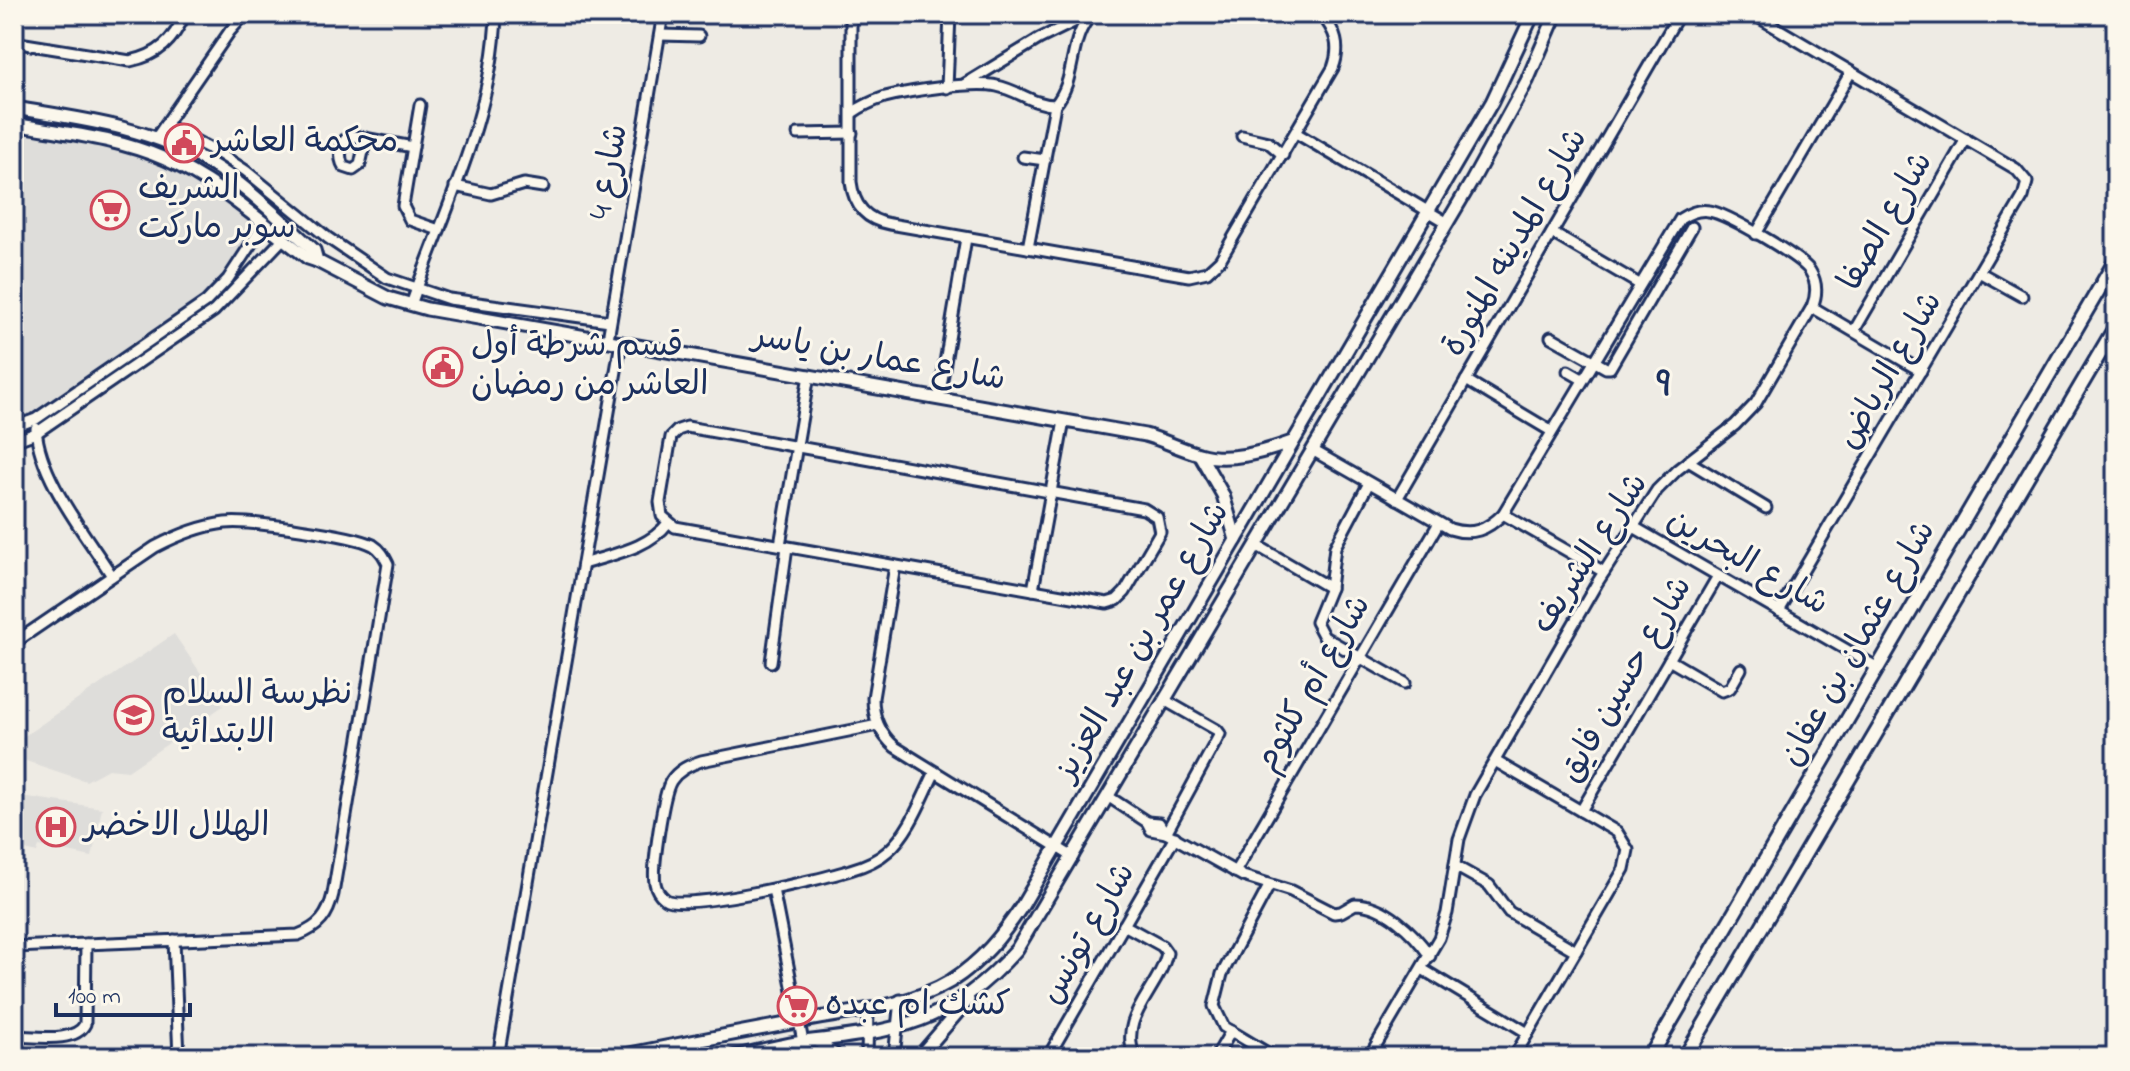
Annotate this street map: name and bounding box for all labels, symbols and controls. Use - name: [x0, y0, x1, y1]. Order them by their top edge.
- place label: محكمة العاشر: [209, 118, 398, 168]
- street label: شارع المدينه المنورة: [1430, 119, 1602, 367]
- street label: شارع 4: [577, 120, 643, 224]
- public building icon: محكمة العاشر: [163, 122, 205, 164]
- street label: شارع الصفا: [1827, 143, 1947, 301]
- place label: الشريف سوبر ماركت: [138, 165, 296, 254]
- supermarket icon: الشريف سوبر ماركت: [89, 189, 131, 231]
- street label: شارع الرياض: [1825, 282, 1957, 460]
- street label: شارع عمار بن ياسر: [746, 312, 1009, 406]
- place label: قسم شرطة أول العاشر من رمضان: [471, 322, 708, 411]
- public building icon: قسم شرطة أول العاشر من رمضان: [422, 346, 464, 388]
- district label: 9: [1656, 354, 1671, 415]
- street label: شارع الشريف: [1520, 463, 1662, 645]
- street label: شارع عمر بن عبد العزيز: [1041, 493, 1244, 794]
- street label: شارع البحرين: [1656, 496, 1838, 630]
- street label: شارع عثمان بن عفان: [1768, 511, 1950, 777]
- street label: شارع حسين فايق: [1547, 567, 1707, 793]
- street label: شارع أم كلثوم: [1243, 586, 1385, 782]
- place label: نظرسة السلام الابتدائية: [162, 670, 352, 759]
- school or university icon: نظرسة السلام الابتدائية: [113, 694, 155, 736]
- place label: الهلال الاخضر: [81, 802, 270, 852]
- hospital icon: الهلال الاخضر: [35, 806, 77, 848]
- street label: شارع تونس: [1028, 854, 1150, 1014]
- scale bar: [56, 967, 190, 1017]
- text: 100 m: [68, 980, 121, 1015]
- place label: كشك ام عبده: [825, 981, 1011, 1031]
- supermarket icon: كشك ام عبده: [776, 985, 818, 1027]

